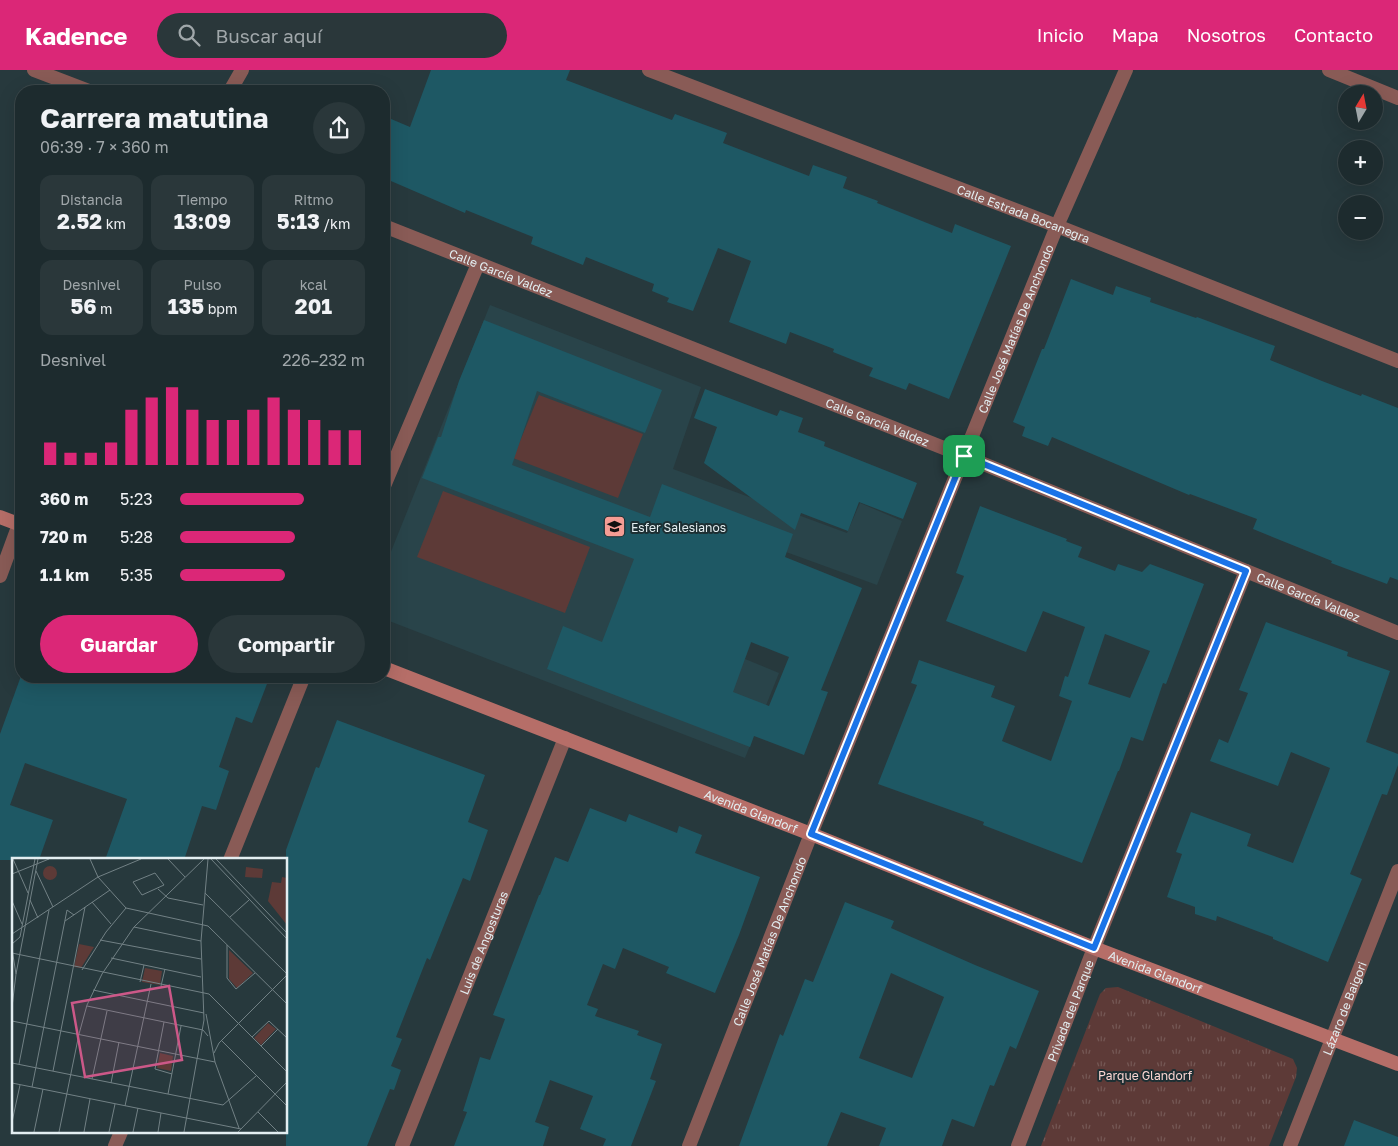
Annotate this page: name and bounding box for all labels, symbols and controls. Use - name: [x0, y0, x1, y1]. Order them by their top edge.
- search box: [157, 13, 507, 58]
- text: Kadence: [25, 21, 127, 50]
- icon: search: [175, 21, 203, 49]
- text: Buscar aquí: [215, 24, 322, 47]
- text: Inicio: [1037, 24, 1084, 46]
- text: Mapa: [1112, 24, 1159, 46]
- text: Nosotros: [1187, 24, 1266, 46]
- text: Contacto: [1294, 24, 1373, 46]
- north arrow: [1338, 85, 1382, 130]
- map controls: [1338, 85, 1383, 240]
- text: Carrera matutina: [40, 101, 268, 134]
- button: share: [313, 102, 365, 154]
- text: 06:39 · 7 × 360 m: [40, 137, 169, 157]
- button: +: [1338, 140, 1383, 185]
- street label: Calle Estrada Bocanegra: [955, 181, 1092, 246]
- text: Distancia: [60, 191, 123, 208]
- text: Tiempo: [178, 191, 227, 208]
- text: Ritmo: [294, 191, 333, 208]
- button: −: [1338, 195, 1383, 240]
- text: 2.52: [57, 208, 102, 234]
- text: 13:09: [174, 208, 231, 234]
- text: 5:13: [277, 208, 320, 234]
- text: km: [102, 215, 126, 232]
- text: /km: [320, 215, 350, 232]
- street label: Calle José Matías De Anchondo: [975, 242, 1056, 415]
- street label: Calle García Valdez: [447, 245, 555, 300]
- text: Desnivel: [63, 276, 120, 293]
- text: Pulso: [184, 276, 221, 293]
- text: kcal: [300, 276, 327, 293]
- text: 56: [70, 293, 97, 319]
- text: 135: [168, 293, 204, 319]
- text: 201: [295, 293, 332, 319]
- text: m: [97, 300, 113, 317]
- text: bpm: [204, 300, 237, 317]
- text: Desnivel: [40, 350, 106, 370]
- text: 226–232 m: [282, 350, 365, 370]
- street label: Calle García Valdez: [824, 394, 932, 449]
- pin: [943, 435, 985, 477]
- icon: arrive: [950, 442, 978, 470]
- text: 360 m: [40, 489, 88, 509]
- text: 5:23: [120, 489, 153, 509]
- school or university icon: Esfer Salesianos: [603, 515, 627, 539]
- place label: Esfer Salesianos: [631, 520, 726, 535]
- text: 720 m: [40, 527, 87, 547]
- text: 5:28: [120, 527, 153, 547]
- text: 1.1 km: [40, 565, 89, 585]
- text: 5:35: [120, 565, 153, 585]
- street label: Calle García Valdez: [1255, 569, 1362, 624]
- button: Guardar: [40, 615, 198, 673]
- button: Compartir: [208, 615, 365, 673]
- street label: Avenida Glandorf: [702, 786, 801, 836]
- street label: Calle José Matías De Anchondo: [729, 854, 809, 1028]
- inset map: [12, 858, 288, 1134]
- street label: Luis de Angosturas: [456, 889, 511, 997]
- street label: Avenida Glandorf: [1107, 947, 1205, 996]
- street label: Privada del Parque: [1044, 957, 1096, 1064]
- street label: Lázaro de Baigori: [1319, 959, 1369, 1057]
- park label: Parque Glandorf: [1098, 1068, 1193, 1083]

